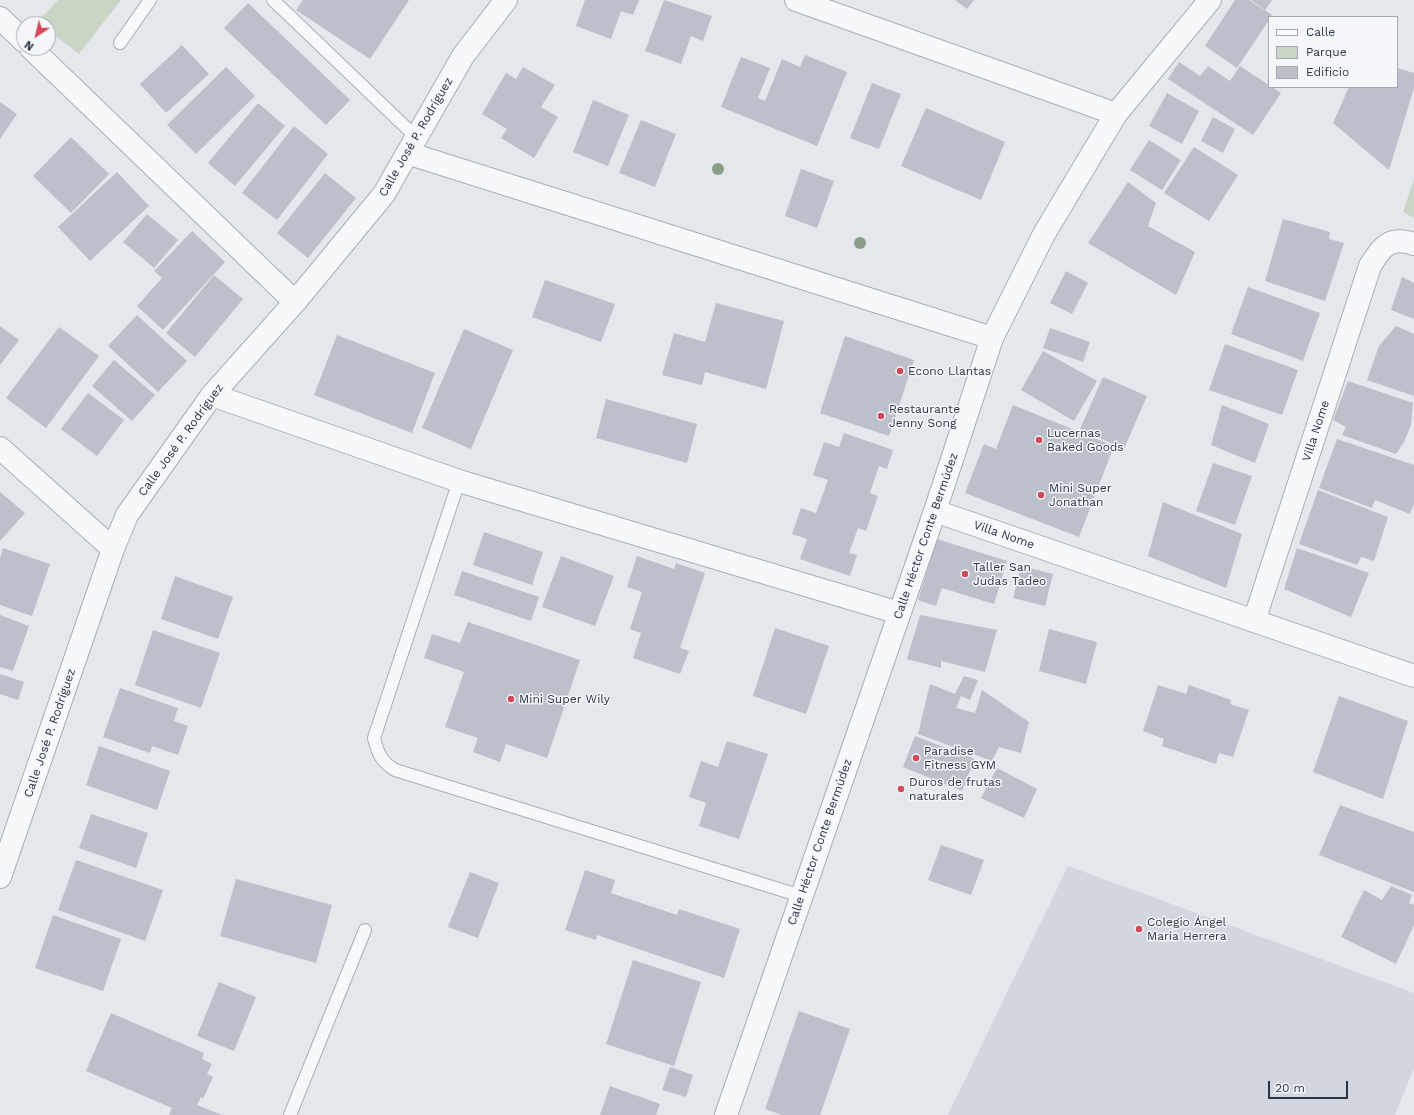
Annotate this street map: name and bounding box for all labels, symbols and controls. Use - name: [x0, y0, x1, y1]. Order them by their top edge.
- north arrow: [16, 16, 56, 56]
- legend: [1268, 16, 1398, 88]
- text: Calle: [1306, 25, 1335, 39]
- text: N: [22, 38, 36, 53]
- text: Parque: [1306, 45, 1347, 59]
- text: Edificio: [1306, 65, 1349, 79]
- street label: Calle José P. Rodríguez: [376, 75, 456, 199]
- place label: Econo Llantas: [908, 364, 991, 378]
- marker: Econo Llantas: [895, 366, 905, 376]
- street label: Calle José P. Rodríguez: [135, 381, 227, 499]
- street label: Villa Nome: [1299, 399, 1333, 463]
- place label: Restaurante Jenny Song: [889, 402, 960, 430]
- marker: Restaurante Jenny Song: [876, 411, 886, 421]
- place label: Lucernas Baked Goods: [1047, 426, 1124, 454]
- marker: Lucernas Baked Goods: [1034, 435, 1044, 445]
- street label: Calle Héctor Conte Bermúdez: [891, 451, 961, 621]
- place label: Mini Super Jonathan: [1049, 481, 1112, 509]
- marker: Mini Super Jonathan: [1036, 490, 1046, 500]
- street label: Villa Nome: [972, 518, 1036, 552]
- place label: Taller San Judas Tadeo: [973, 560, 1046, 588]
- marker: Taller San Judas Tadeo: [960, 569, 970, 579]
- street label: Calle José P. Rodríguez: [21, 667, 79, 799]
- place label: Mini Super Wily: [519, 692, 610, 706]
- marker: Mini Super Wily: [506, 694, 516, 704]
- place label: Paradise Fitness GYM: [924, 744, 996, 772]
- marker: Paradise Fitness GYM: [911, 753, 921, 763]
- street label: Calle Héctor Conte Bermúdez: [785, 757, 855, 927]
- place label: Duros de frutas naturales: [909, 775, 1001, 803]
- marker: Duros de frutas naturales: [896, 784, 906, 794]
- place label: Colegio Ángel María Herrera: [1147, 915, 1227, 943]
- marker: Colegio Ángel María Herrera: [1134, 924, 1144, 934]
- scale bar: [1270, 1073, 1350, 1099]
- text: 20 m: [1275, 1081, 1305, 1095]

